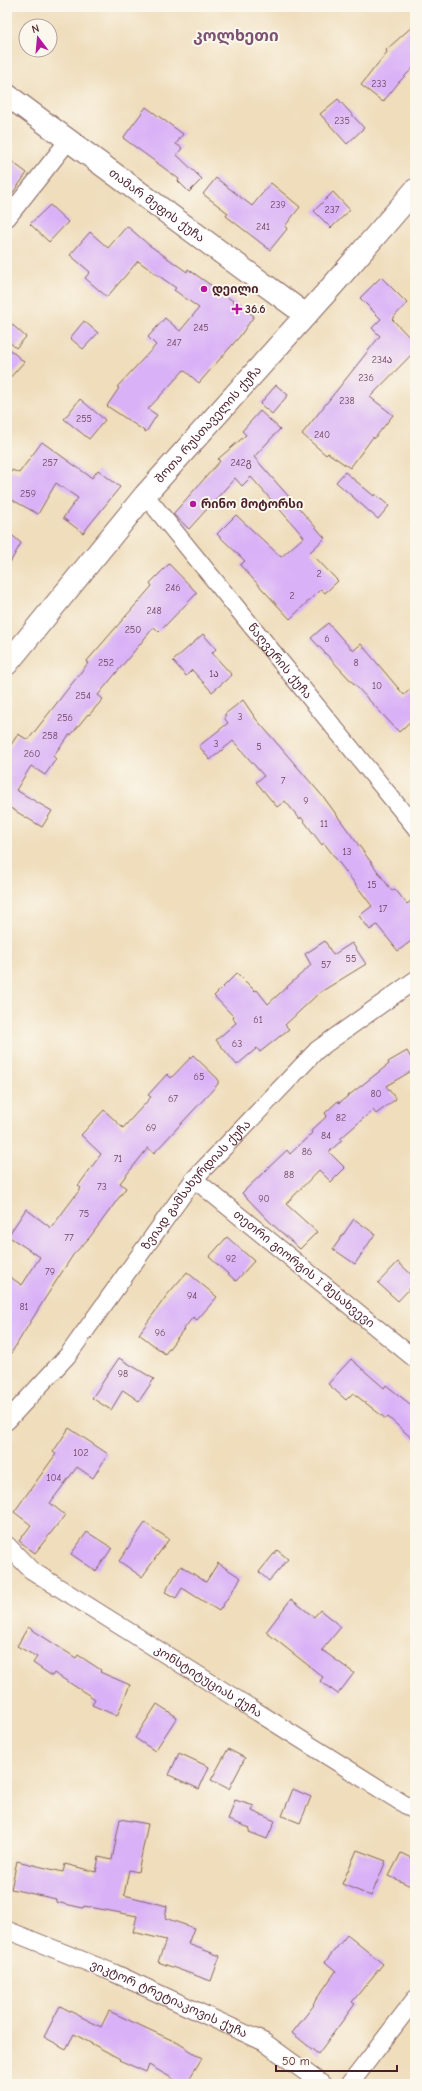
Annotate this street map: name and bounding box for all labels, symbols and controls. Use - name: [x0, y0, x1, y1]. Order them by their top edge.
- north arrow: [18, 18, 58, 58]
- text: N: [30, 22, 41, 36]
- district label: კოლხეთი: [193, 27, 279, 46]
- house number: 233: [371, 78, 387, 90]
- house number: 235: [334, 115, 350, 127]
- street label: თამარ მეფის ქუჩა: [106, 165, 207, 245]
- house number: 239: [270, 199, 286, 211]
- house number: 237: [324, 204, 340, 216]
- house number: 241: [256, 221, 270, 233]
- place label: დეილი: [212, 282, 258, 297]
- marker: დეილი: [199, 284, 209, 294]
- place label: 36.6: [245, 302, 266, 316]
- marker: 36.6: [232, 304, 242, 314]
- house number: 245: [193, 322, 209, 334]
- house number: 247: [167, 337, 182, 349]
- house number: 234ა: [372, 354, 392, 366]
- street label: შოთა რუსთაველის ქუჩა: [152, 363, 264, 486]
- house number: 236: [358, 372, 374, 384]
- house number: 238: [339, 395, 355, 407]
- house number: 255: [76, 413, 92, 425]
- house number: 240: [314, 429, 330, 441]
- house number: 257: [42, 457, 58, 469]
- house number: 242გ: [230, 457, 252, 469]
- house number: 259: [20, 488, 36, 500]
- place label: რინო მოტორსი: [201, 497, 303, 511]
- marker: რინო მოტორსი: [188, 499, 198, 509]
- house number: 2: [316, 568, 322, 580]
- house number: 246: [165, 582, 181, 594]
- house number: 2: [289, 590, 295, 602]
- house number: 248: [146, 605, 162, 617]
- street label: წაღვერის ქუჩა: [245, 620, 315, 702]
- house number: 250: [125, 624, 141, 636]
- house number: 6: [324, 633, 330, 645]
- house number: 252: [98, 657, 114, 669]
- house number: 8: [353, 657, 359, 669]
- house number: 1ა: [209, 668, 219, 680]
- house number: 10: [372, 680, 382, 692]
- house number: 254: [75, 690, 91, 702]
- house number: 3: [237, 711, 243, 723]
- house number: 256: [57, 712, 73, 724]
- house number: 258: [42, 730, 58, 742]
- house number: 3: [213, 738, 219, 750]
- house number: 5: [256, 741, 262, 753]
- house number: 260: [24, 748, 40, 760]
- house number: 7: [281, 775, 286, 787]
- house number: 9: [303, 795, 309, 807]
- house number: 11: [320, 818, 328, 830]
- house number: 13: [342, 846, 352, 858]
- house number: 15: [367, 879, 377, 891]
- house number: 17: [379, 903, 388, 915]
- house number: 55: [346, 953, 356, 965]
- house number: 57: [321, 959, 331, 971]
- house number: 61: [253, 1014, 263, 1026]
- house number: 63: [232, 1038, 242, 1050]
- house number: 65: [194, 1071, 204, 1083]
- house number: 80: [370, 1088, 382, 1100]
- house number: 67: [168, 1093, 178, 1105]
- house number: 82: [336, 1112, 346, 1124]
- street label: ზვიად გამსახურდიას ქუჩა: [139, 1117, 253, 1253]
- house number: 69: [146, 1122, 156, 1134]
- house number: 84: [321, 1130, 331, 1142]
- house number: 86: [302, 1146, 312, 1158]
- house number: 71: [114, 1153, 122, 1165]
- house number: 88: [284, 1169, 294, 1181]
- house number: 73: [97, 1181, 107, 1193]
- house number: 90: [258, 1193, 270, 1205]
- street label: თეთრი გიორგის I შესახვევი: [231, 1207, 378, 1330]
- house number: 75: [79, 1208, 89, 1220]
- house number: 77: [64, 1232, 74, 1244]
- house number: 92: [226, 1253, 236, 1265]
- house number: 79: [45, 1266, 55, 1278]
- house number: 94: [187, 1290, 197, 1302]
- house number: 81: [19, 1301, 29, 1313]
- house number: 96: [155, 1327, 165, 1339]
- house number: 98: [118, 1368, 128, 1380]
- house number: 102: [73, 1447, 89, 1459]
- house number: 104: [47, 1472, 62, 1484]
- street label: კონსტიტუციას ქუჩა: [152, 1642, 265, 1720]
- street label: ვიკტორ ტრეტიაკოვის ქუჩა: [88, 1957, 250, 2040]
- scale bar: [276, 2047, 397, 2073]
- text: 50 m: [282, 2054, 310, 2068]

